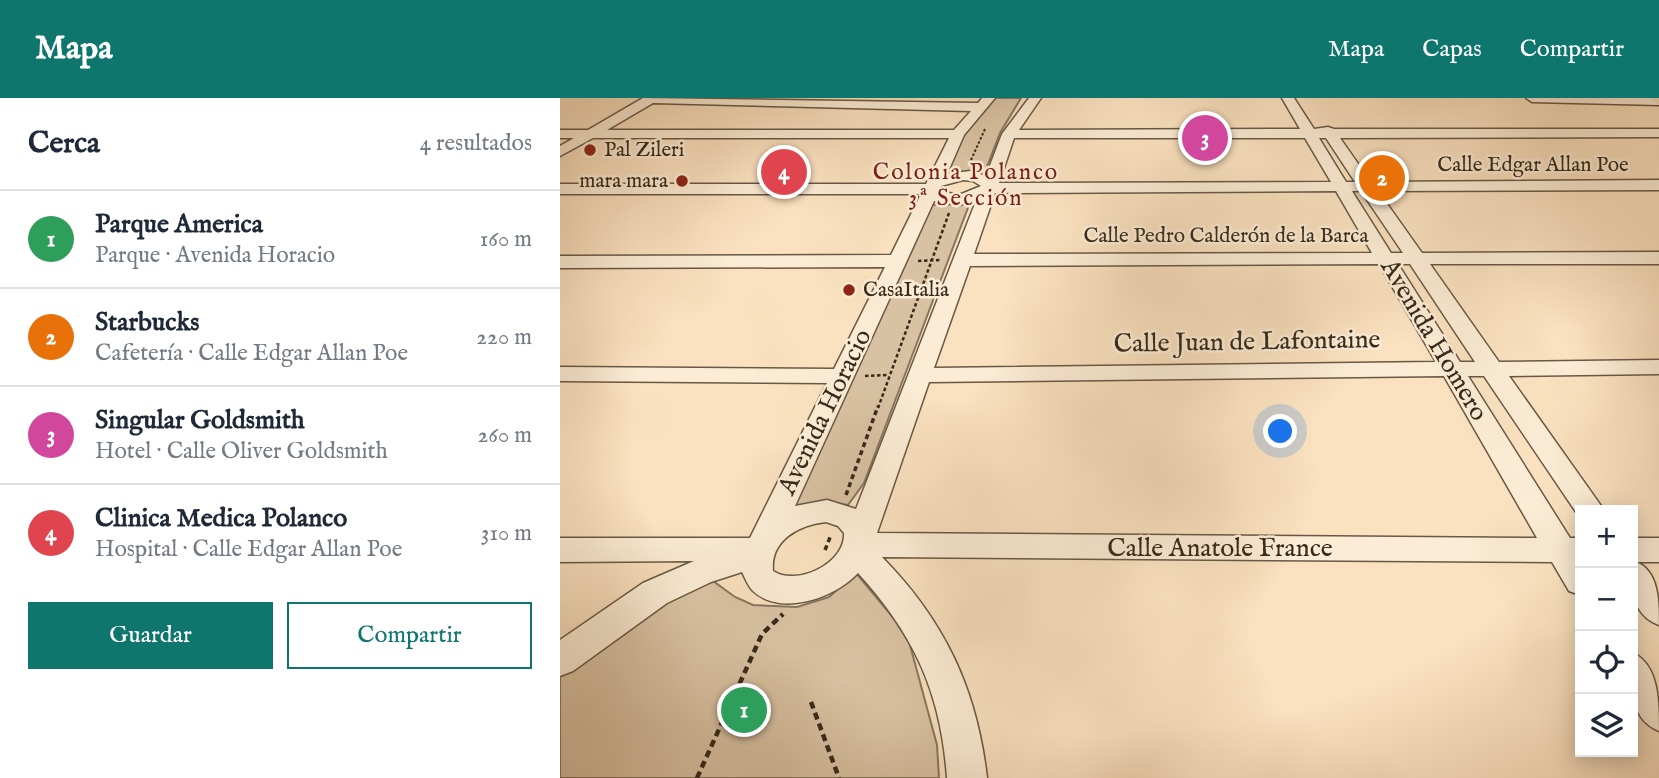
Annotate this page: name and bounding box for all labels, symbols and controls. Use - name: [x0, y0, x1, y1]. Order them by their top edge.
- text: Mapa: [35, 28, 112, 70]
- text: Mapa: [1328, 34, 1384, 65]
- text: Capas: [1422, 34, 1482, 65]
- text: Compartir: [1520, 34, 1624, 65]
- pin: 3: [1182, 112, 1228, 164]
- text: Cerca: [28, 125, 100, 163]
- text: 4 resultados: [420, 129, 532, 158]
- place label: Pal Zileri: [604, 137, 684, 164]
- marker: Pal Zileri: [582, 142, 598, 158]
- pin: 4: [761, 146, 807, 198]
- pin: 2: [1359, 152, 1405, 204]
- street label: Calle Edgar Allan Poe: [1437, 152, 1629, 179]
- district label: Colonia Polanco 3ª Sección: [873, 158, 1059, 213]
- place label: mara mara: [579, 168, 669, 195]
- marker: mara mara: [674, 173, 690, 189]
- text: Parque America: [95, 208, 263, 241]
- street label: Calle Pedro Calderón de la Barca: [1084, 223, 1369, 250]
- text: 1: [47, 225, 55, 254]
- text: 160 m: [480, 225, 532, 254]
- text: Parque · Avenida Horacio: [95, 241, 335, 270]
- street label: Avenida Homero: [1372, 252, 1495, 427]
- place label: CasaItalia: [863, 277, 950, 304]
- marker: CasaItalia: [841, 282, 857, 298]
- text: Starbucks: [95, 306, 200, 339]
- text: 2: [46, 323, 56, 352]
- text: 220 m: [476, 323, 532, 352]
- street label: Calle Juan de Lafontaine: [1113, 323, 1381, 361]
- street label: Avenida Horacio: [770, 324, 879, 501]
- text: Cafetería · Calle Edgar Allan Poe: [95, 339, 408, 368]
- text: Singular Goldsmith: [95, 404, 305, 437]
- your location: [1263, 414, 1297, 448]
- text: 3: [47, 421, 55, 450]
- text: 260 m: [477, 421, 532, 450]
- text: Hotel · Calle Oliver Goldsmith: [95, 437, 388, 466]
- text: Clinica Medica Polanco: [95, 502, 347, 535]
- map controls: [1575, 505, 1638, 757]
- button: +: [1575, 505, 1638, 568]
- text: 4: [45, 519, 57, 548]
- text: 310 m: [481, 519, 532, 548]
- street label: Calle Anatole France: [1107, 532, 1333, 565]
- text: Hospital · Calle Edgar Allan Poe: [95, 535, 402, 564]
- button: −: [1575, 568, 1638, 631]
- button: Guardar: [28, 602, 273, 669]
- button: Compartir: [287, 602, 532, 669]
- button: locate: [1575, 631, 1638, 694]
- pin: 1: [721, 684, 767, 736]
- button: layers: [1575, 694, 1638, 757]

